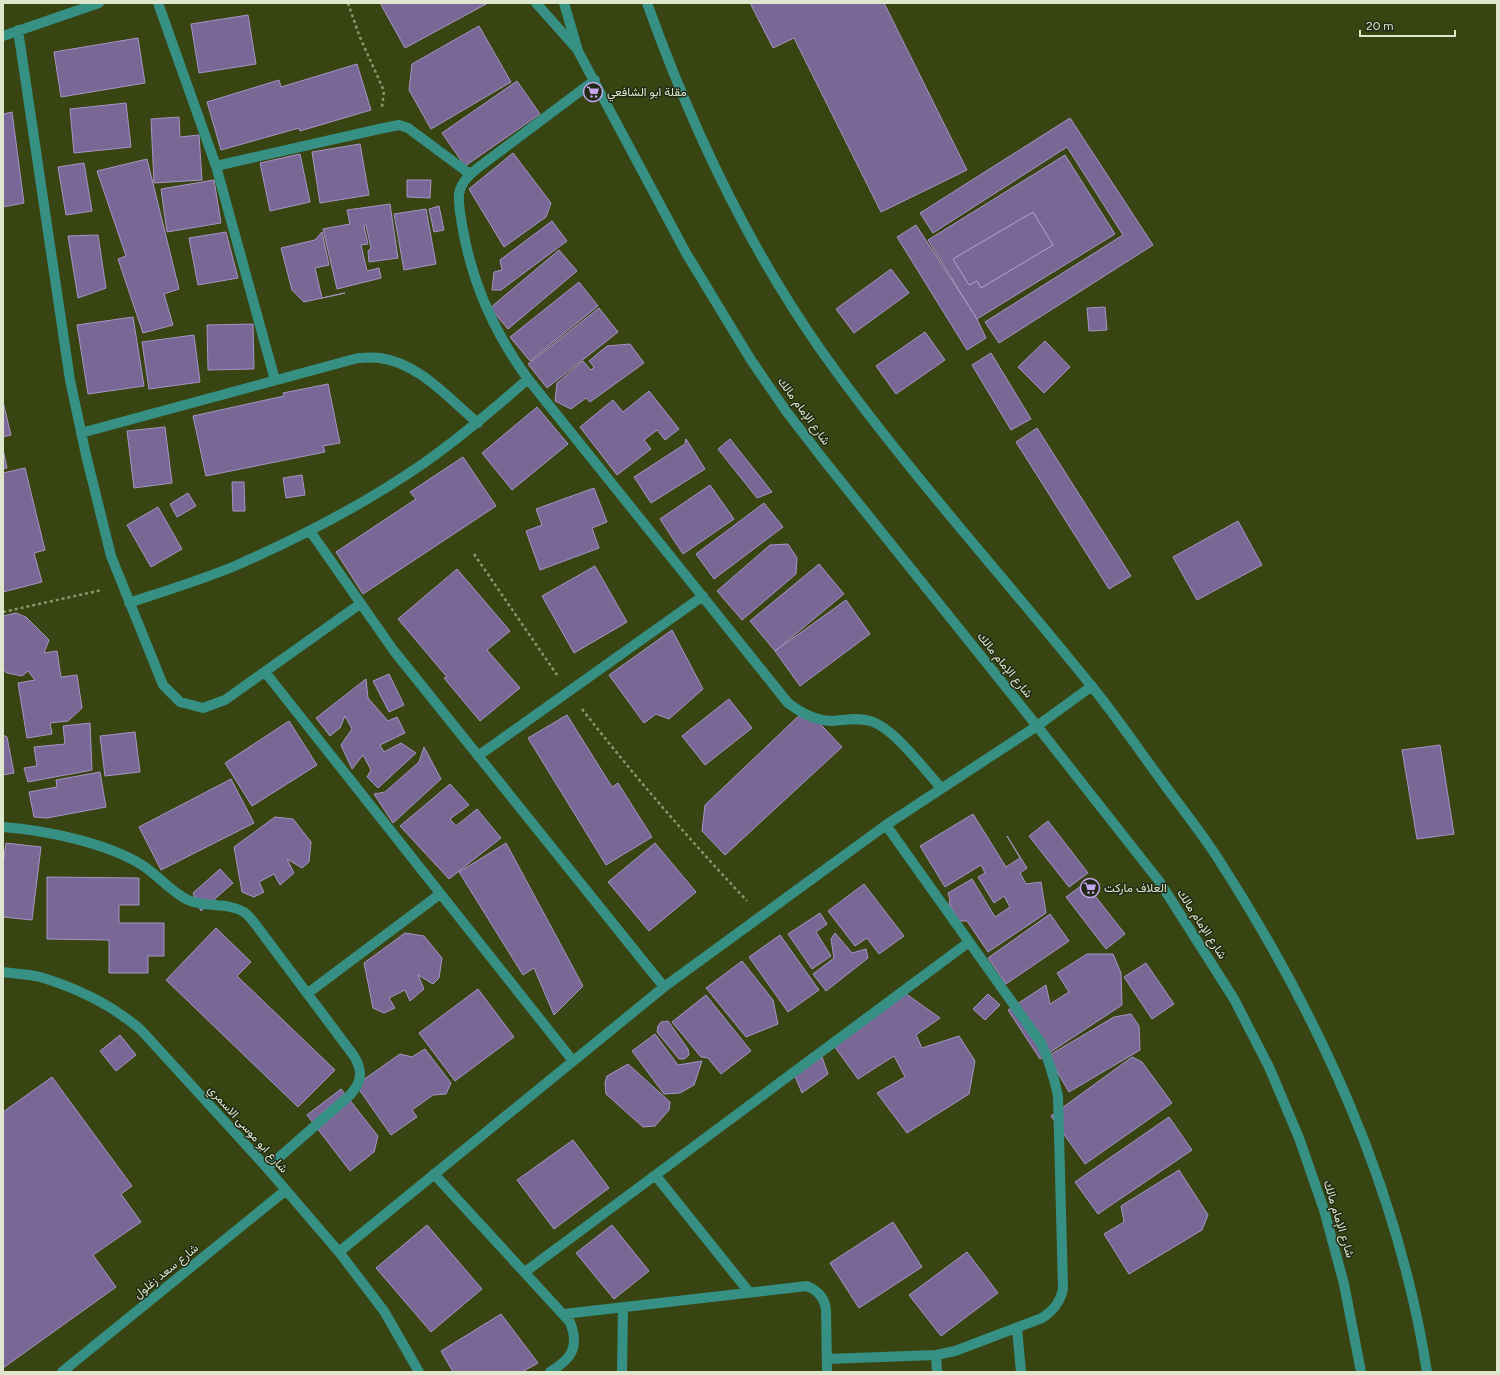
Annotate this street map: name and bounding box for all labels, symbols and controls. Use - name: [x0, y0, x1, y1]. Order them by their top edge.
- scale bar: [1360, 12, 1455, 38]
- text: 20 m: [1366, 19, 1394, 33]
- supermarket icon: مقلة ابو الشافعي: [582, 81, 604, 103]
- place label: مقلة ابو الشافعي: [607, 85, 687, 102]
- street label: شارع الإمام مالك: [773, 374, 833, 449]
- street label: شارع الإمام مالك: [973, 629, 1036, 702]
- supermarket icon: العلاف ماركت: [1079, 877, 1101, 899]
- place label: العلاف ماركت: [1104, 881, 1167, 896]
- street label: شارع الإمام مالك: [1173, 887, 1230, 963]
- street label: شارع ابو موسى الاسمري: [203, 1082, 291, 1178]
- street label: شارع الإمام مالك: [1319, 1179, 1357, 1260]
- street label: شارع سعد زغلول: [131, 1241, 202, 1303]

